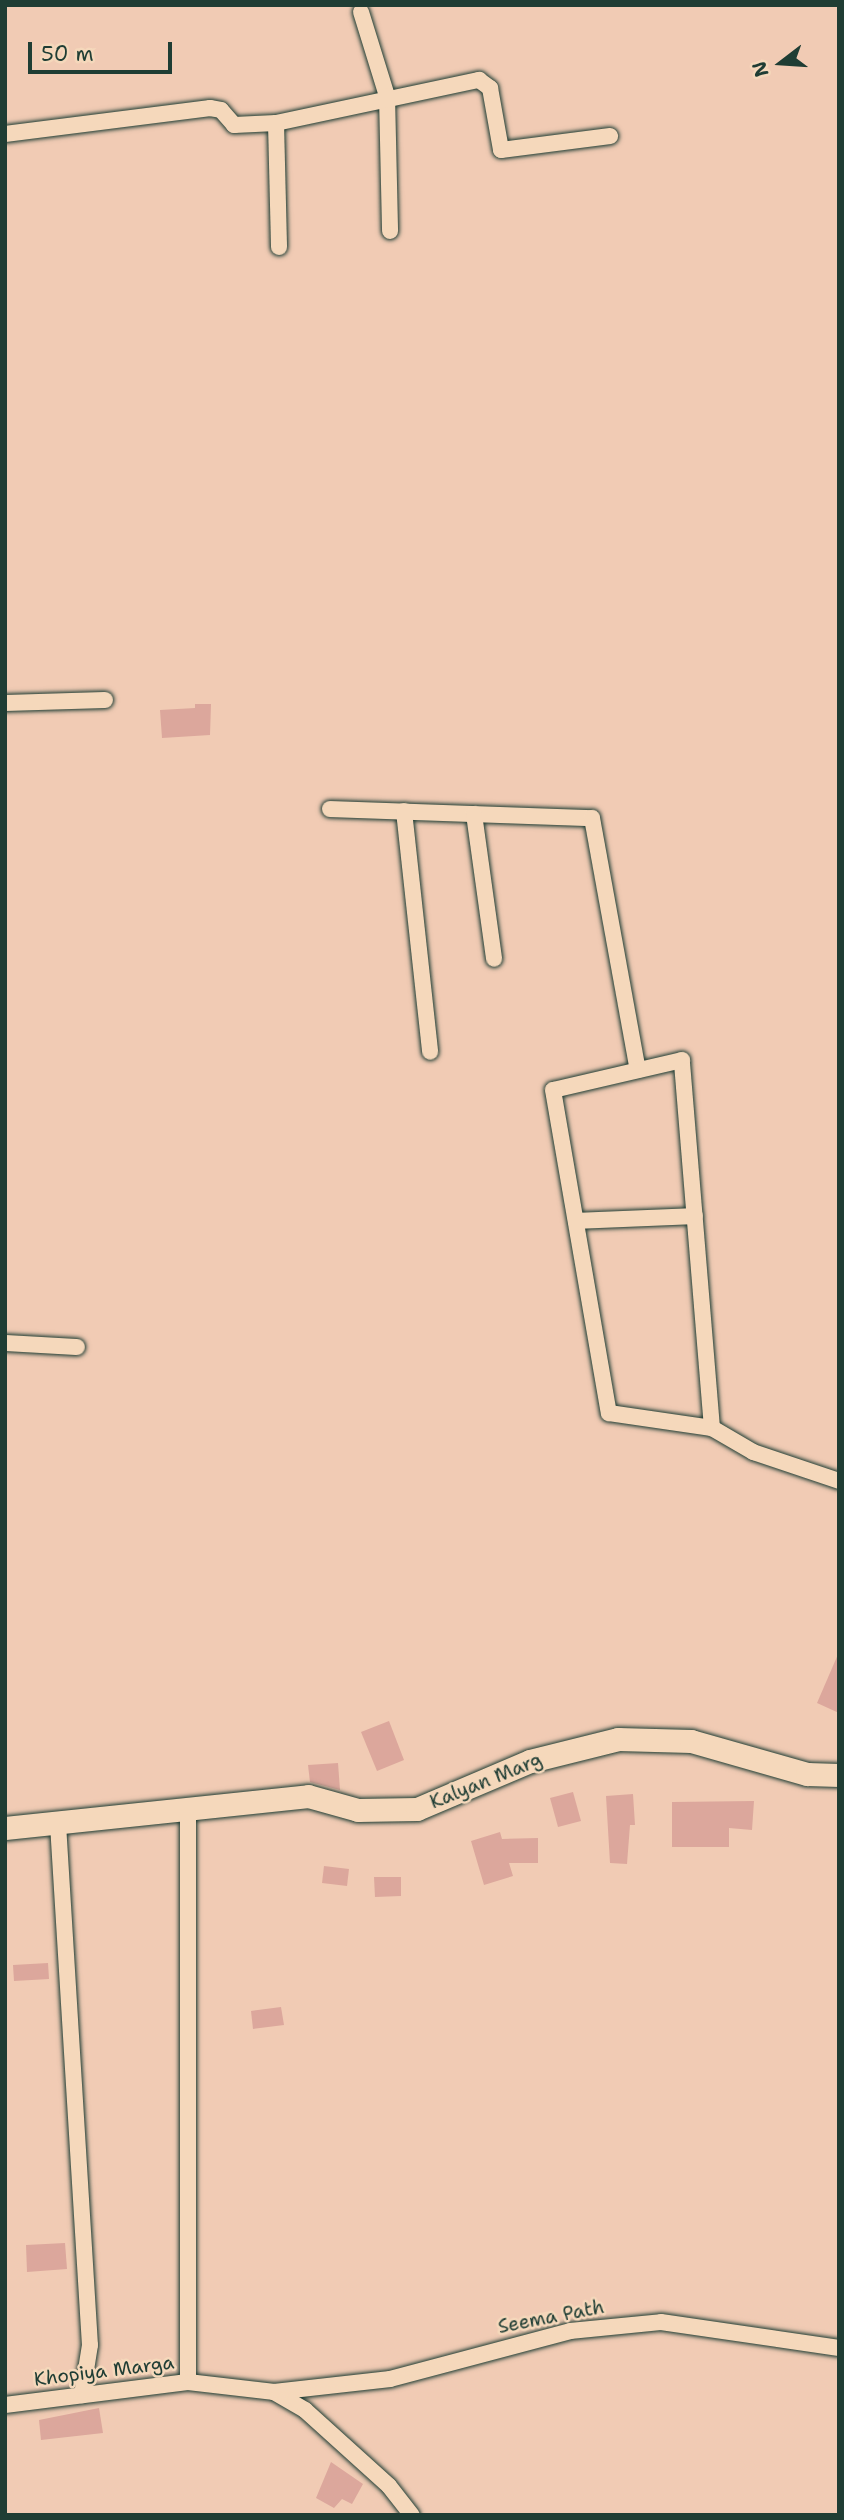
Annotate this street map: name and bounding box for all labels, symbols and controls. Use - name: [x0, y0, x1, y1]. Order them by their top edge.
- scale bar: [32, 28, 175, 72]
- north arrow: [746, 28, 816, 98]
- text: 50 m: [41, 40, 94, 68]
- text: N: [746, 58, 775, 80]
- street label: Kalyan Marg: [427, 1748, 545, 1814]
- street label: Seema Path: [496, 2296, 606, 2338]
- street label: Khopiya Marga: [33, 2351, 175, 2391]

